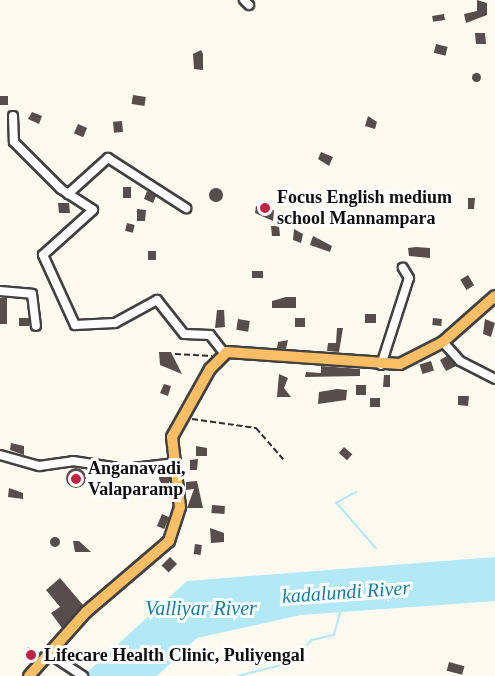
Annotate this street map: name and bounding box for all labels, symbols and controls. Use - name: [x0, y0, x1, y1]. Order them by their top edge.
- place label: Focus English medium school Mannampara: [277, 187, 452, 230]
- marker: Focus English medium school Mannampara: [258, 201, 272, 215]
- place label: Anganavadi, Valaparamp: [88, 458, 186, 500]
- marker: Anganavadi, Valaparamp: [69, 472, 83, 486]
- water label: kadalundi River: [281, 576, 411, 608]
- water label: Valliyar River: [145, 596, 257, 620]
- place label: Lifecare Health Clinic, Puliyengal: [44, 644, 305, 666]
- marker: Lifecare Health Clinic, Puliyengal: [22, 646, 40, 664]

